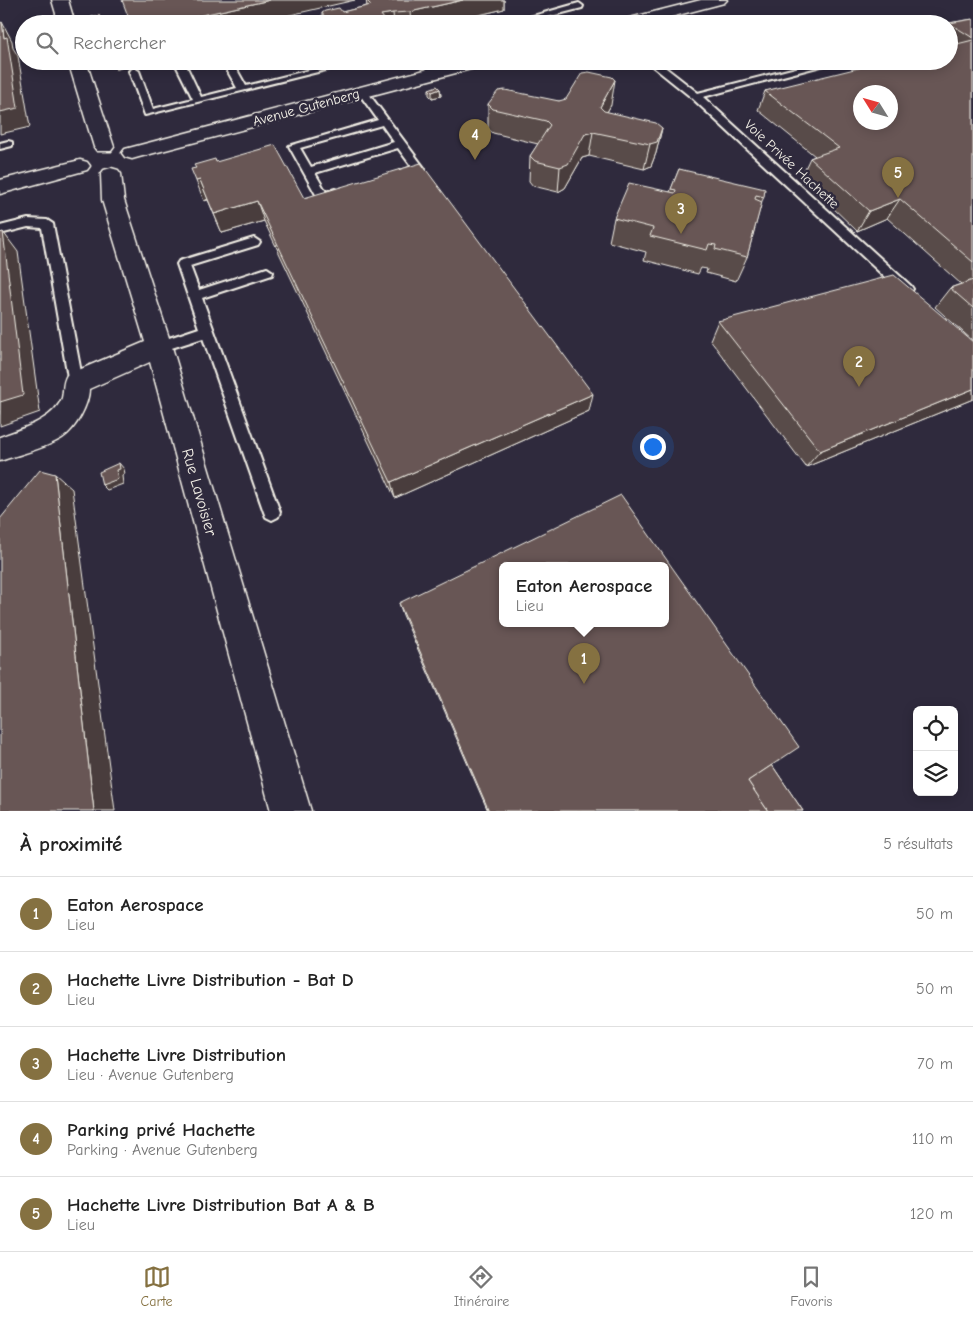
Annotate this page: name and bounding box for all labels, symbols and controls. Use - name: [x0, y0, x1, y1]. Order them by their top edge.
- search box: [15, 15, 958, 70]
- icon: search: [33, 29, 61, 57]
- text: Rechercher: [73, 32, 166, 54]
- street label: Avenue Gutenberg: [251, 85, 361, 130]
- north arrow: [853, 85, 898, 130]
- street label: Voie Privée Hachette: [741, 116, 842, 213]
- pin: 4: [459, 119, 491, 160]
- pin: 5: [882, 157, 914, 198]
- pin: 3: [665, 193, 697, 234]
- pin: 2: [843, 346, 875, 387]
- your location: [640, 434, 666, 460]
- street label: Rue Lavoisier: [178, 446, 220, 539]
- popup: [499, 562, 669, 627]
- text: Eaton Aerospace: [516, 575, 652, 597]
- text: Lieu: [516, 597, 544, 615]
- pin: 1: [568, 643, 600, 684]
- map controls: [913, 706, 958, 796]
- button: locate: [913, 706, 958, 751]
- button: layers: [913, 751, 958, 796]
- text: À proximité: [20, 832, 122, 856]
- text: 5 résultats: [883, 835, 953, 853]
- text: Eaton Aerospace: [67, 894, 204, 916]
- text: 1: [33, 905, 39, 923]
- text: 50 m: [916, 905, 953, 923]
- text: Lieu: [67, 916, 95, 934]
- text: Hachette Livre Distribution - Bat D: [67, 969, 353, 991]
- text: 2: [32, 980, 40, 998]
- text: 50 m: [916, 980, 953, 998]
- text: Lieu: [67, 991, 95, 1009]
- text: Hachette Livre Distribution: [67, 1044, 286, 1066]
- text: 3: [32, 1055, 40, 1073]
- text: 70 m: [917, 1055, 953, 1073]
- text: Lieu · Avenue Gutenberg: [67, 1066, 234, 1084]
- text: Parking privé Hachette: [67, 1119, 255, 1141]
- text: 4: [32, 1130, 40, 1148]
- text: 110 m: [912, 1130, 953, 1148]
- text: Parking · Avenue Gutenberg: [67, 1141, 258, 1159]
- text: Hachette Livre Distribution Bat A & B: [67, 1194, 375, 1216]
- text: 5: [32, 1205, 40, 1223]
- text: 120 m: [910, 1205, 953, 1223]
- text: Lieu: [67, 1216, 95, 1234]
- tab: Carte: [141, 1263, 173, 1310]
- tab: Itinéraire: [454, 1263, 509, 1310]
- tab: Favoris: [790, 1263, 832, 1310]

